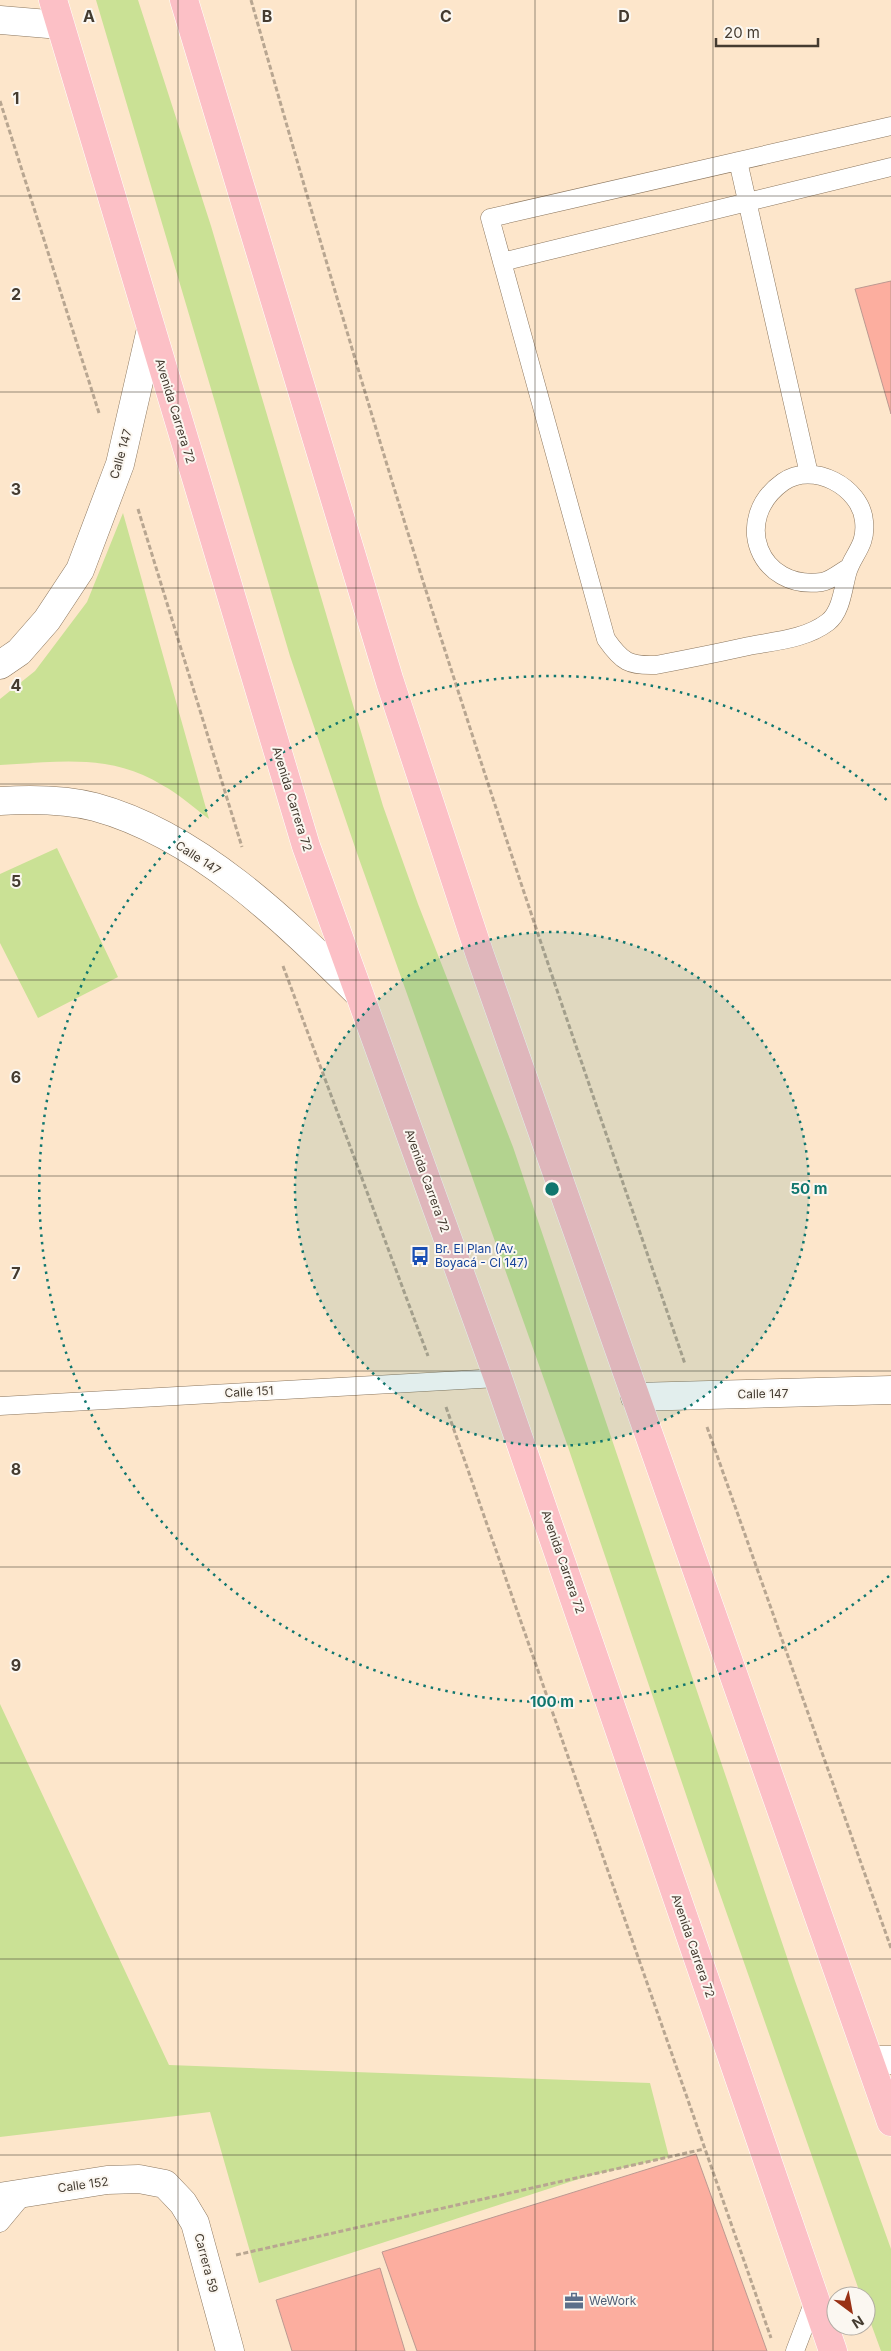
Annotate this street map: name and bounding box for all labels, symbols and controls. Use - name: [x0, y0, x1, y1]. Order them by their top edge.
- text: A: [83, 6, 95, 26]
- text: B: [262, 6, 272, 26]
- text: C: [440, 6, 452, 26]
- text: D: [618, 6, 630, 26]
- scale bar: [716, 15, 818, 47]
- text: 20 m: [724, 23, 760, 42]
- text: 1: [13, 88, 19, 108]
- text: 2: [11, 284, 21, 304]
- street label: Avenida Carrera 72: [152, 357, 199, 465]
- street label: Calle 147: [106, 427, 135, 481]
- text: 3: [11, 479, 21, 499]
- text: 4: [11, 675, 22, 695]
- street label: Avenida Carrera 72: [269, 745, 316, 853]
- street label: Calle 147: [173, 837, 224, 878]
- text: 5: [11, 871, 21, 891]
- text: 6: [11, 1067, 21, 1087]
- street label: Avenida Carrera 72: [402, 1127, 453, 1234]
- text: 50 m: [791, 1179, 827, 1198]
- centre of rings: [543, 1180, 561, 1198]
- place label: Br. El Plan (Av. Boyacá - Cl 147): [435, 1241, 528, 1270]
- bus stop icon: Br. El Plan (Av. Boyacá - Cl 147): [409, 1245, 431, 1267]
- text: 7: [11, 1263, 21, 1283]
- street label: Calle 151: [224, 1383, 274, 1400]
- street label: Calle 147: [737, 1386, 789, 1401]
- text: 8: [11, 1459, 21, 1479]
- street label: Avenida Carrera 72: [539, 1508, 588, 1616]
- text: 9: [11, 1655, 21, 1675]
- text: 100 m: [530, 1692, 574, 1711]
- street label: Avenida Carrera 72: [669, 1892, 718, 2000]
- street label: Calle 152: [57, 2174, 109, 2195]
- street label: Carrera 59: [191, 2232, 222, 2294]
- north arrow: [826, 2286, 876, 2336]
- office icon: WeWork: [563, 2290, 585, 2312]
- place label: WeWork: [589, 2293, 637, 2308]
- text: N: [849, 2312, 867, 2332]

